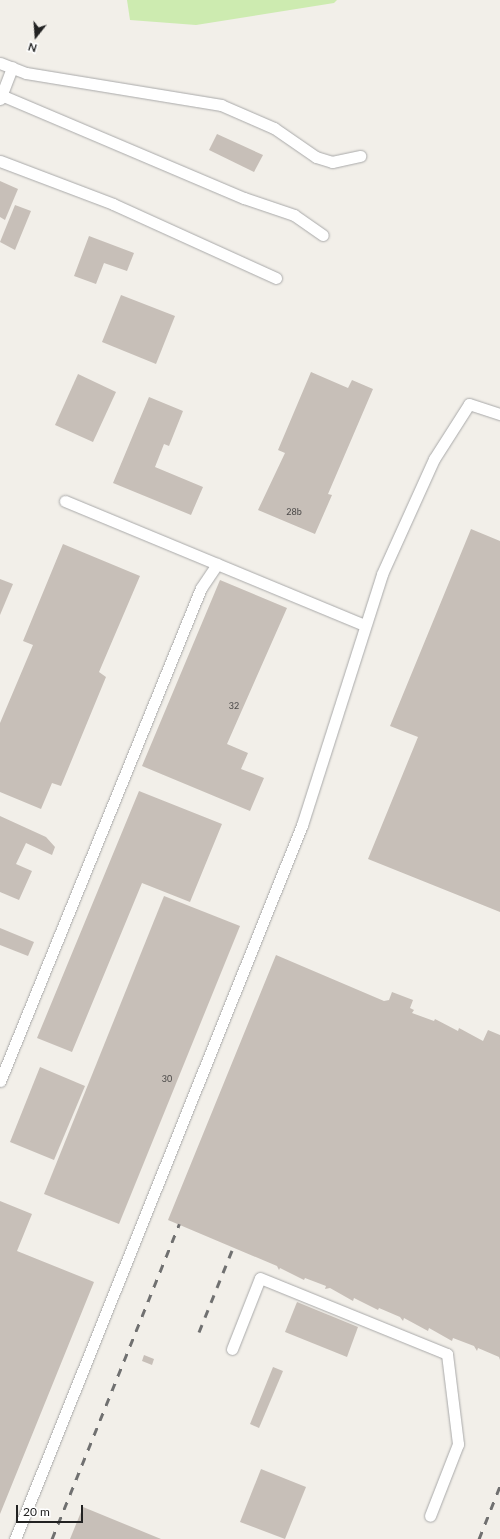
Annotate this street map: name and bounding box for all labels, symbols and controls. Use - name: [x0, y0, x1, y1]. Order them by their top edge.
- north arrow: [16, 16, 56, 56]
- text: N: [26, 40, 38, 55]
- house number: 28b: [286, 507, 302, 517]
- house number: 32: [229, 701, 239, 711]
- house number: 30: [162, 1074, 172, 1084]
- scale bar: [18, 1497, 85, 1523]
- text: 20 m: [23, 1504, 50, 1519]

